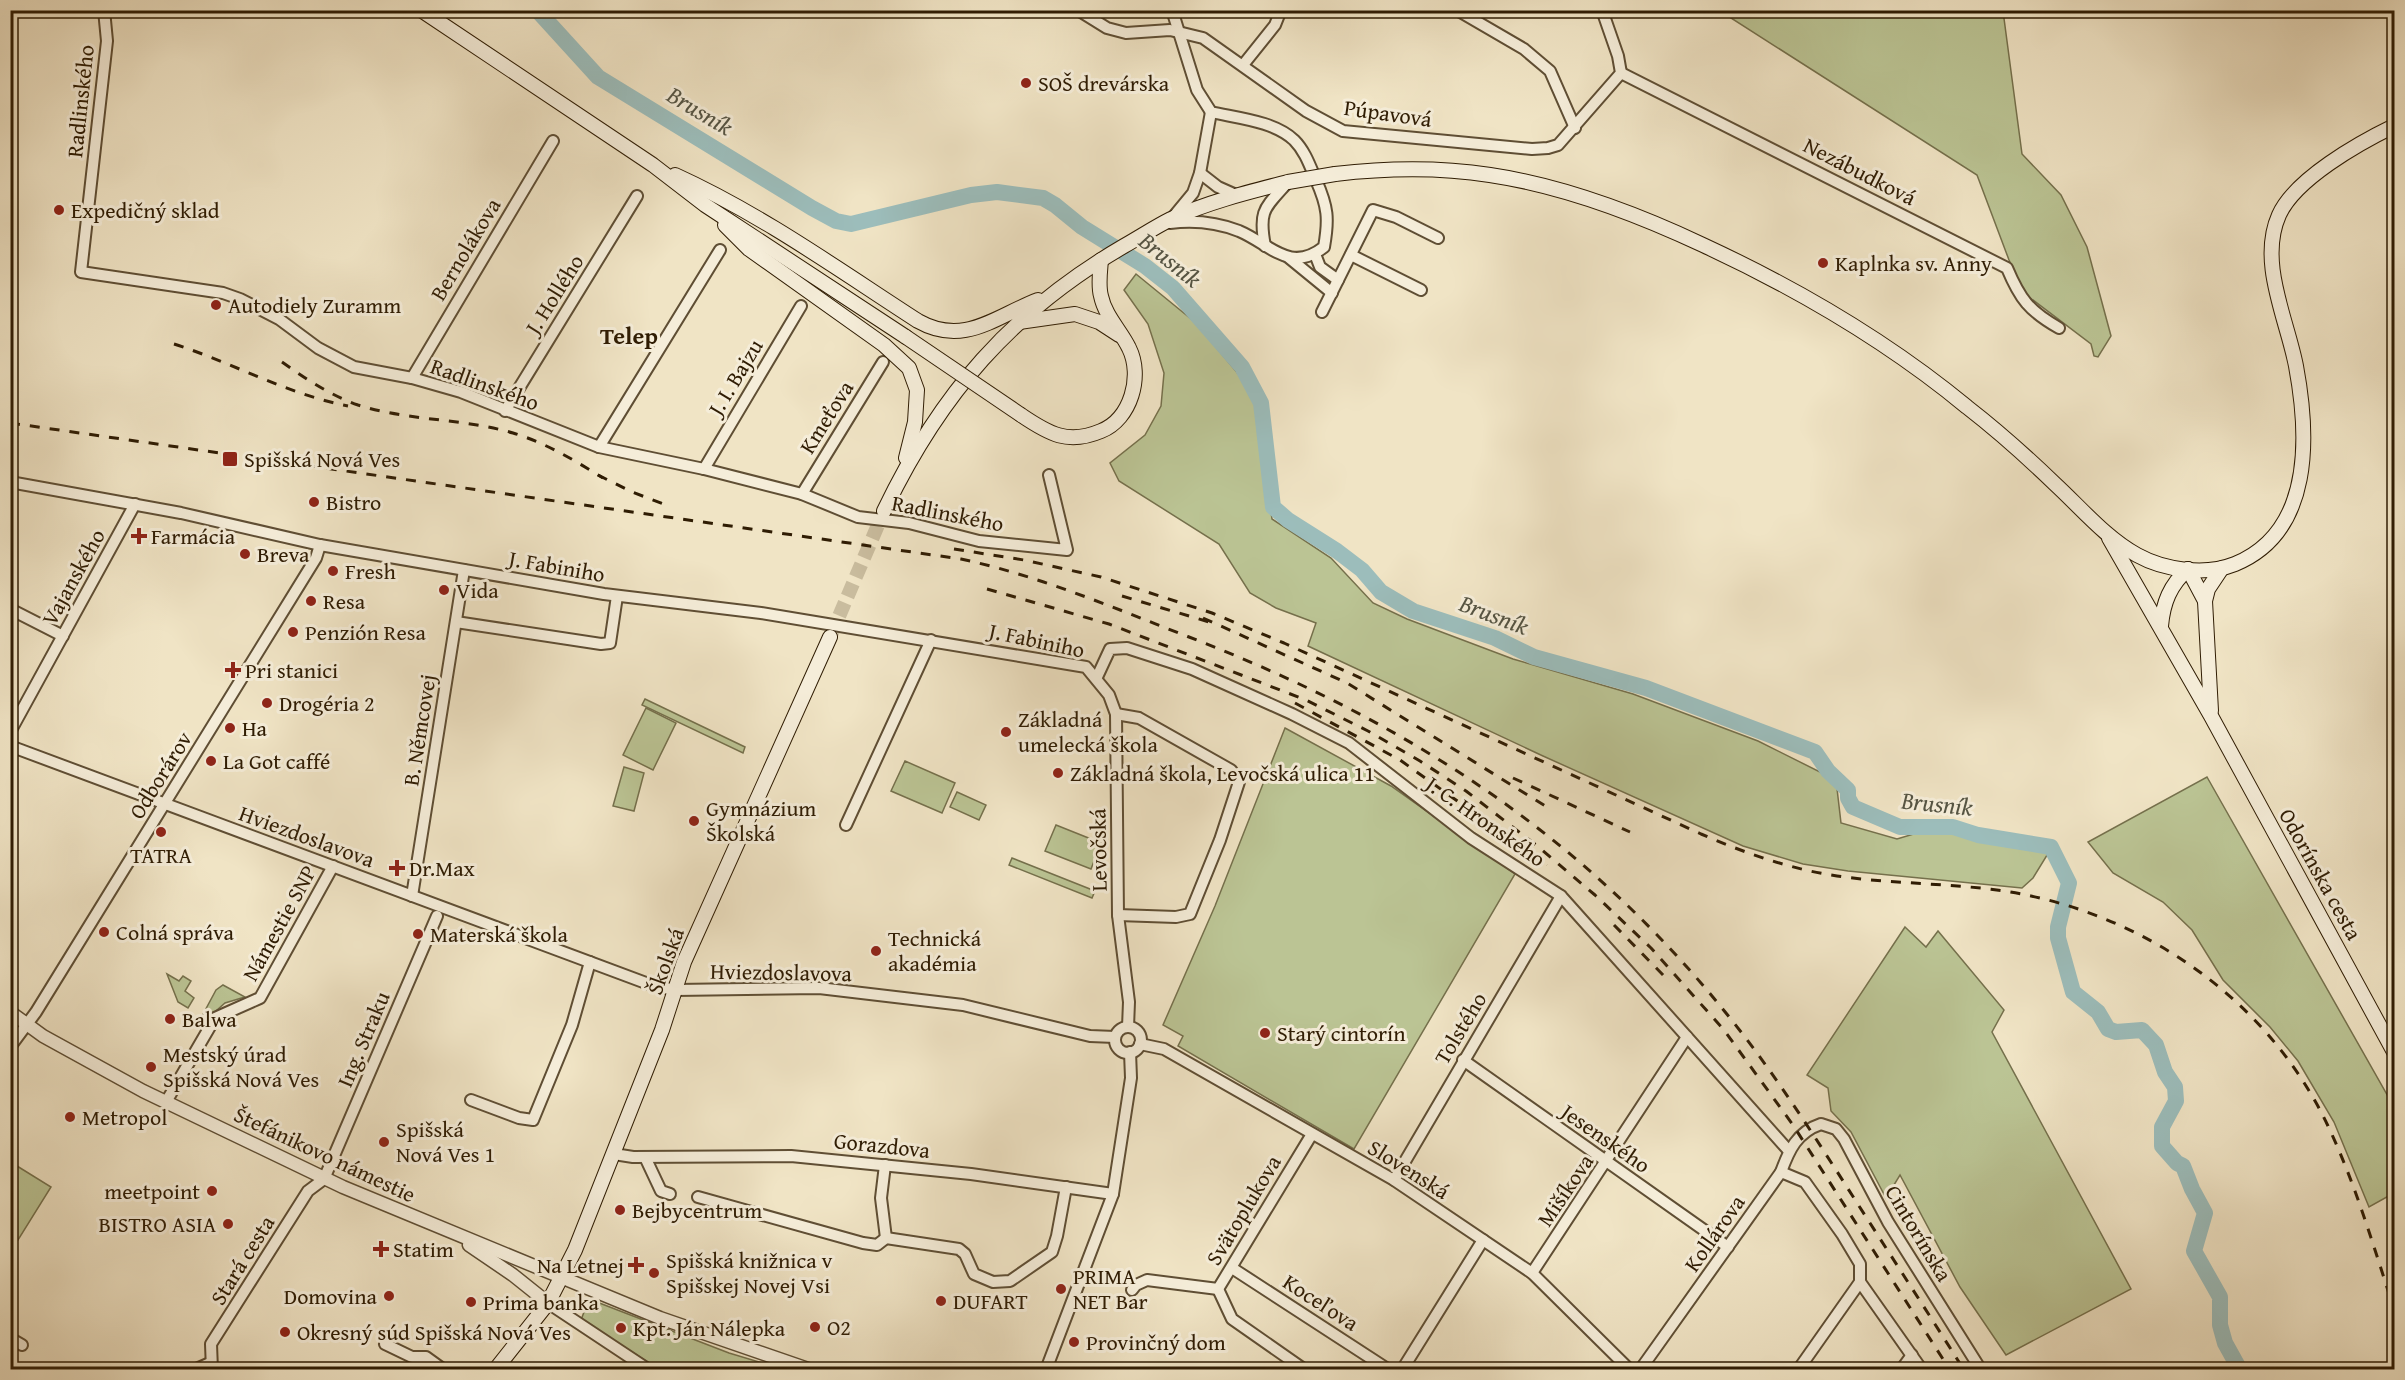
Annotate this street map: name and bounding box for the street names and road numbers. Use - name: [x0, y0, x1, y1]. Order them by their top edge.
- street label: Radlinského: [58, 43, 102, 159]
- street label: Púpavová: [1342, 91, 1435, 135]
- street label: Nezábudková: [1798, 129, 1922, 213]
- street label: Bernolákova: [422, 191, 508, 306]
- street label: J. Hollého: [515, 248, 591, 343]
- street label: J. I. Bajzu: [698, 333, 770, 424]
- street label: Radlinského: [426, 350, 544, 418]
- street label: Kmeťova: [791, 374, 861, 460]
- street label: Radlinského: [889, 486, 1007, 540]
- street label: Vajanského: [33, 523, 113, 631]
- street label: J. Fabiniho: [503, 541, 608, 590]
- street label: J. Fabiniho: [983, 614, 1088, 666]
- street label: B. Němcovej: [394, 672, 444, 788]
- street label: Odborárov: [121, 725, 199, 825]
- street label: J. C. Hronského: [1417, 766, 1553, 874]
- street label: Hviezdoslavova: [235, 797, 380, 875]
- street label: Odorínska cesta: [2272, 802, 2371, 946]
- street label: Levočská: [1081, 808, 1115, 892]
- street label: Námestie SNP: [234, 859, 324, 987]
- street label: Školská: [638, 922, 692, 999]
- street label: Hviezdoslavova: [710, 955, 853, 989]
- street label: Ing. Straku: [329, 986, 398, 1092]
- street label: Tolstého: [1426, 986, 1494, 1070]
- street label: Jesenského: [1552, 1094, 1657, 1180]
- street label: Štefánikovo námestie: [229, 1098, 421, 1210]
- street label: Gorazdova: [832, 1124, 932, 1166]
- street label: Slovenská: [1362, 1131, 1457, 1207]
- street label: Mišíkova: [1529, 1147, 1601, 1233]
- street label: Svätoplukova: [1197, 1148, 1289, 1271]
- street label: Cintorínska: [1878, 1179, 1961, 1288]
- street label: Kollárova: [1676, 1188, 1753, 1278]
- street label: Stará cesta: [202, 1209, 282, 1311]
- street label: Koceľova: [1277, 1266, 1366, 1339]

